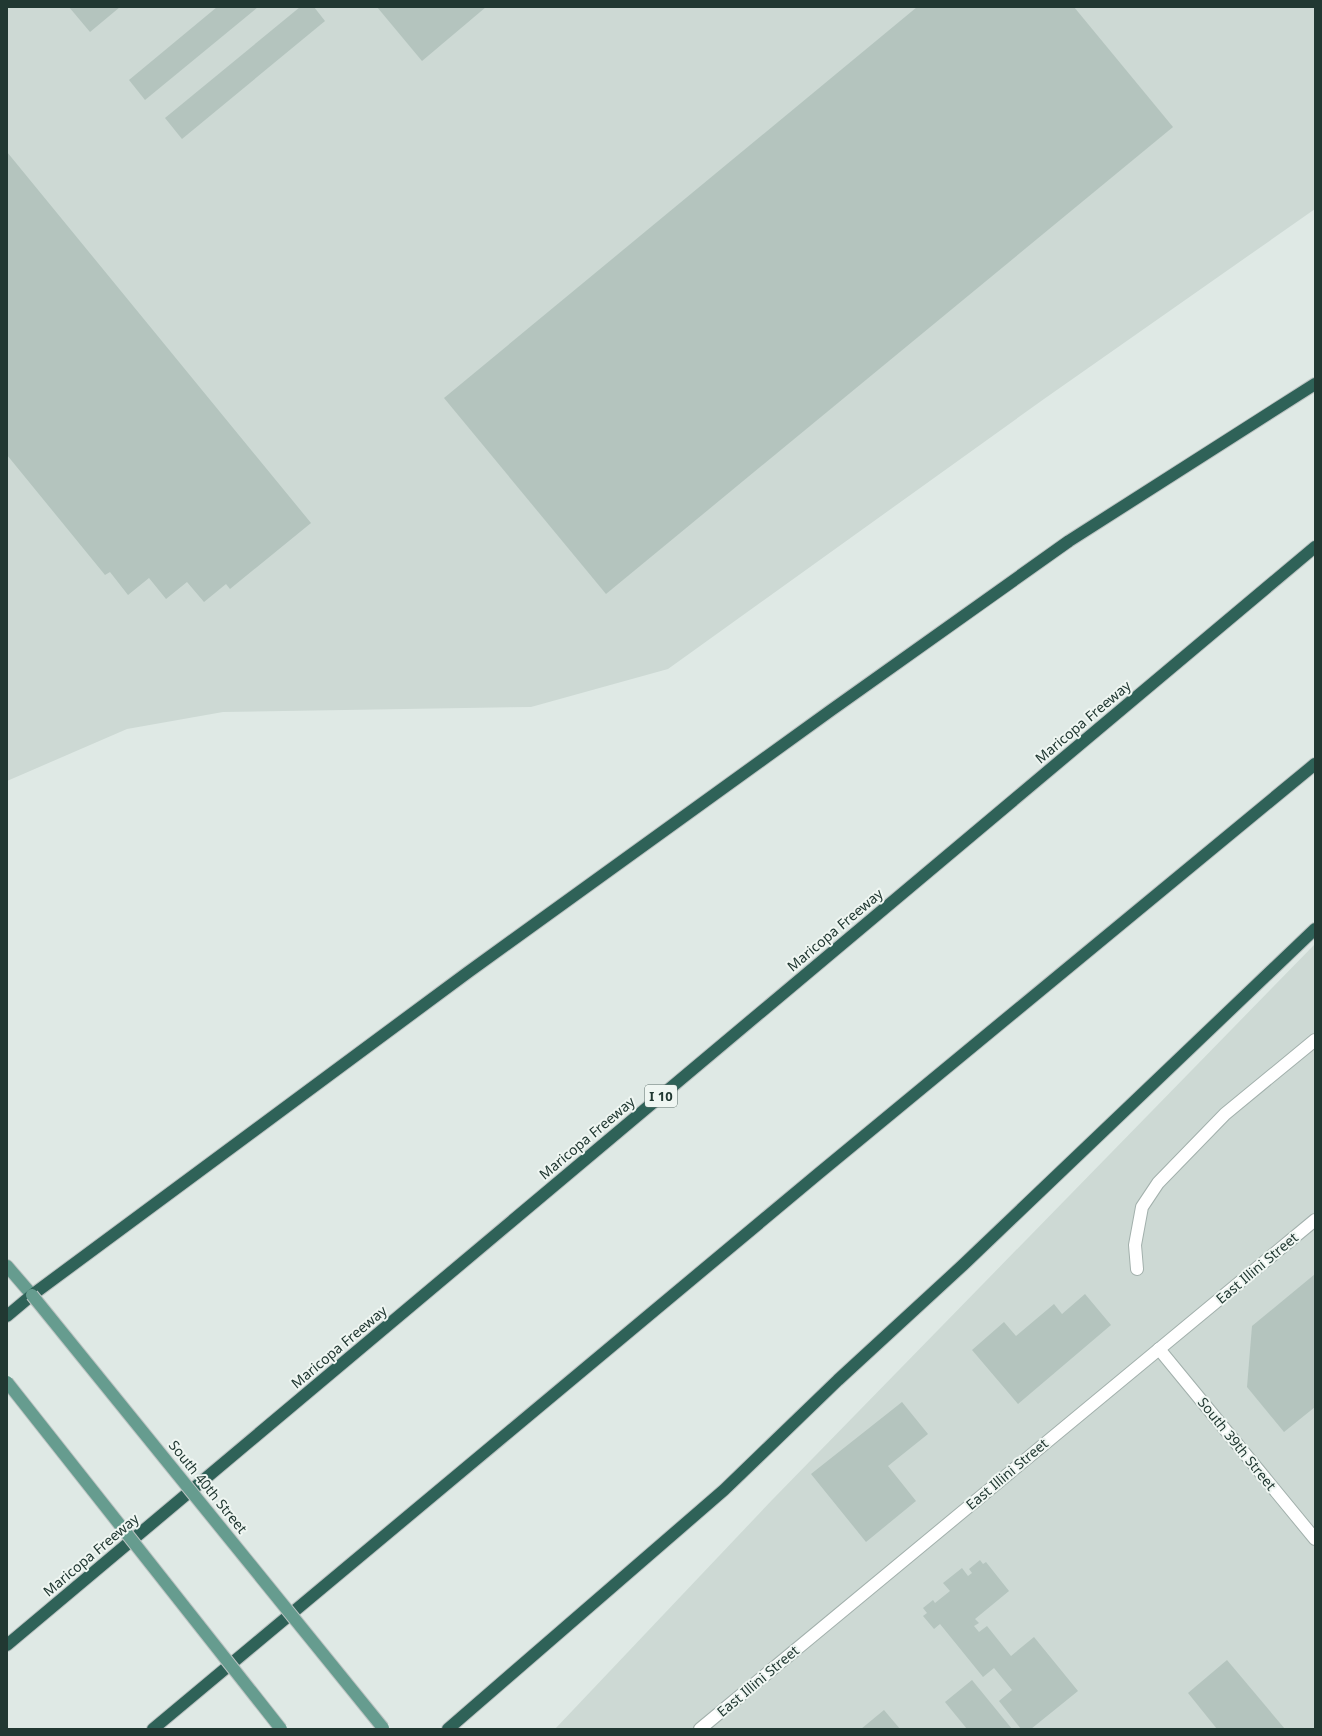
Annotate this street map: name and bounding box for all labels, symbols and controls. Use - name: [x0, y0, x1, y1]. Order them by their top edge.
- street label: Maricopa Freeway: [1031, 675, 1135, 767]
- street label: Maricopa Freeway: [783, 883, 887, 975]
- road number: I 10: [645, 1085, 677, 1107]
- street label: Maricopa Freeway: [535, 1091, 639, 1183]
- street label: East Illini Street: [1212, 1228, 1302, 1308]
- street label: Maricopa Freeway: [287, 1300, 391, 1392]
- street label: South 39th Street: [1194, 1393, 1281, 1494]
- street label: East Illini Street: [962, 1434, 1052, 1514]
- street label: South 40th Street: [165, 1436, 252, 1537]
- street label: Maricopa Freeway: [39, 1508, 143, 1600]
- street label: East Illini Street: [713, 1641, 803, 1721]

